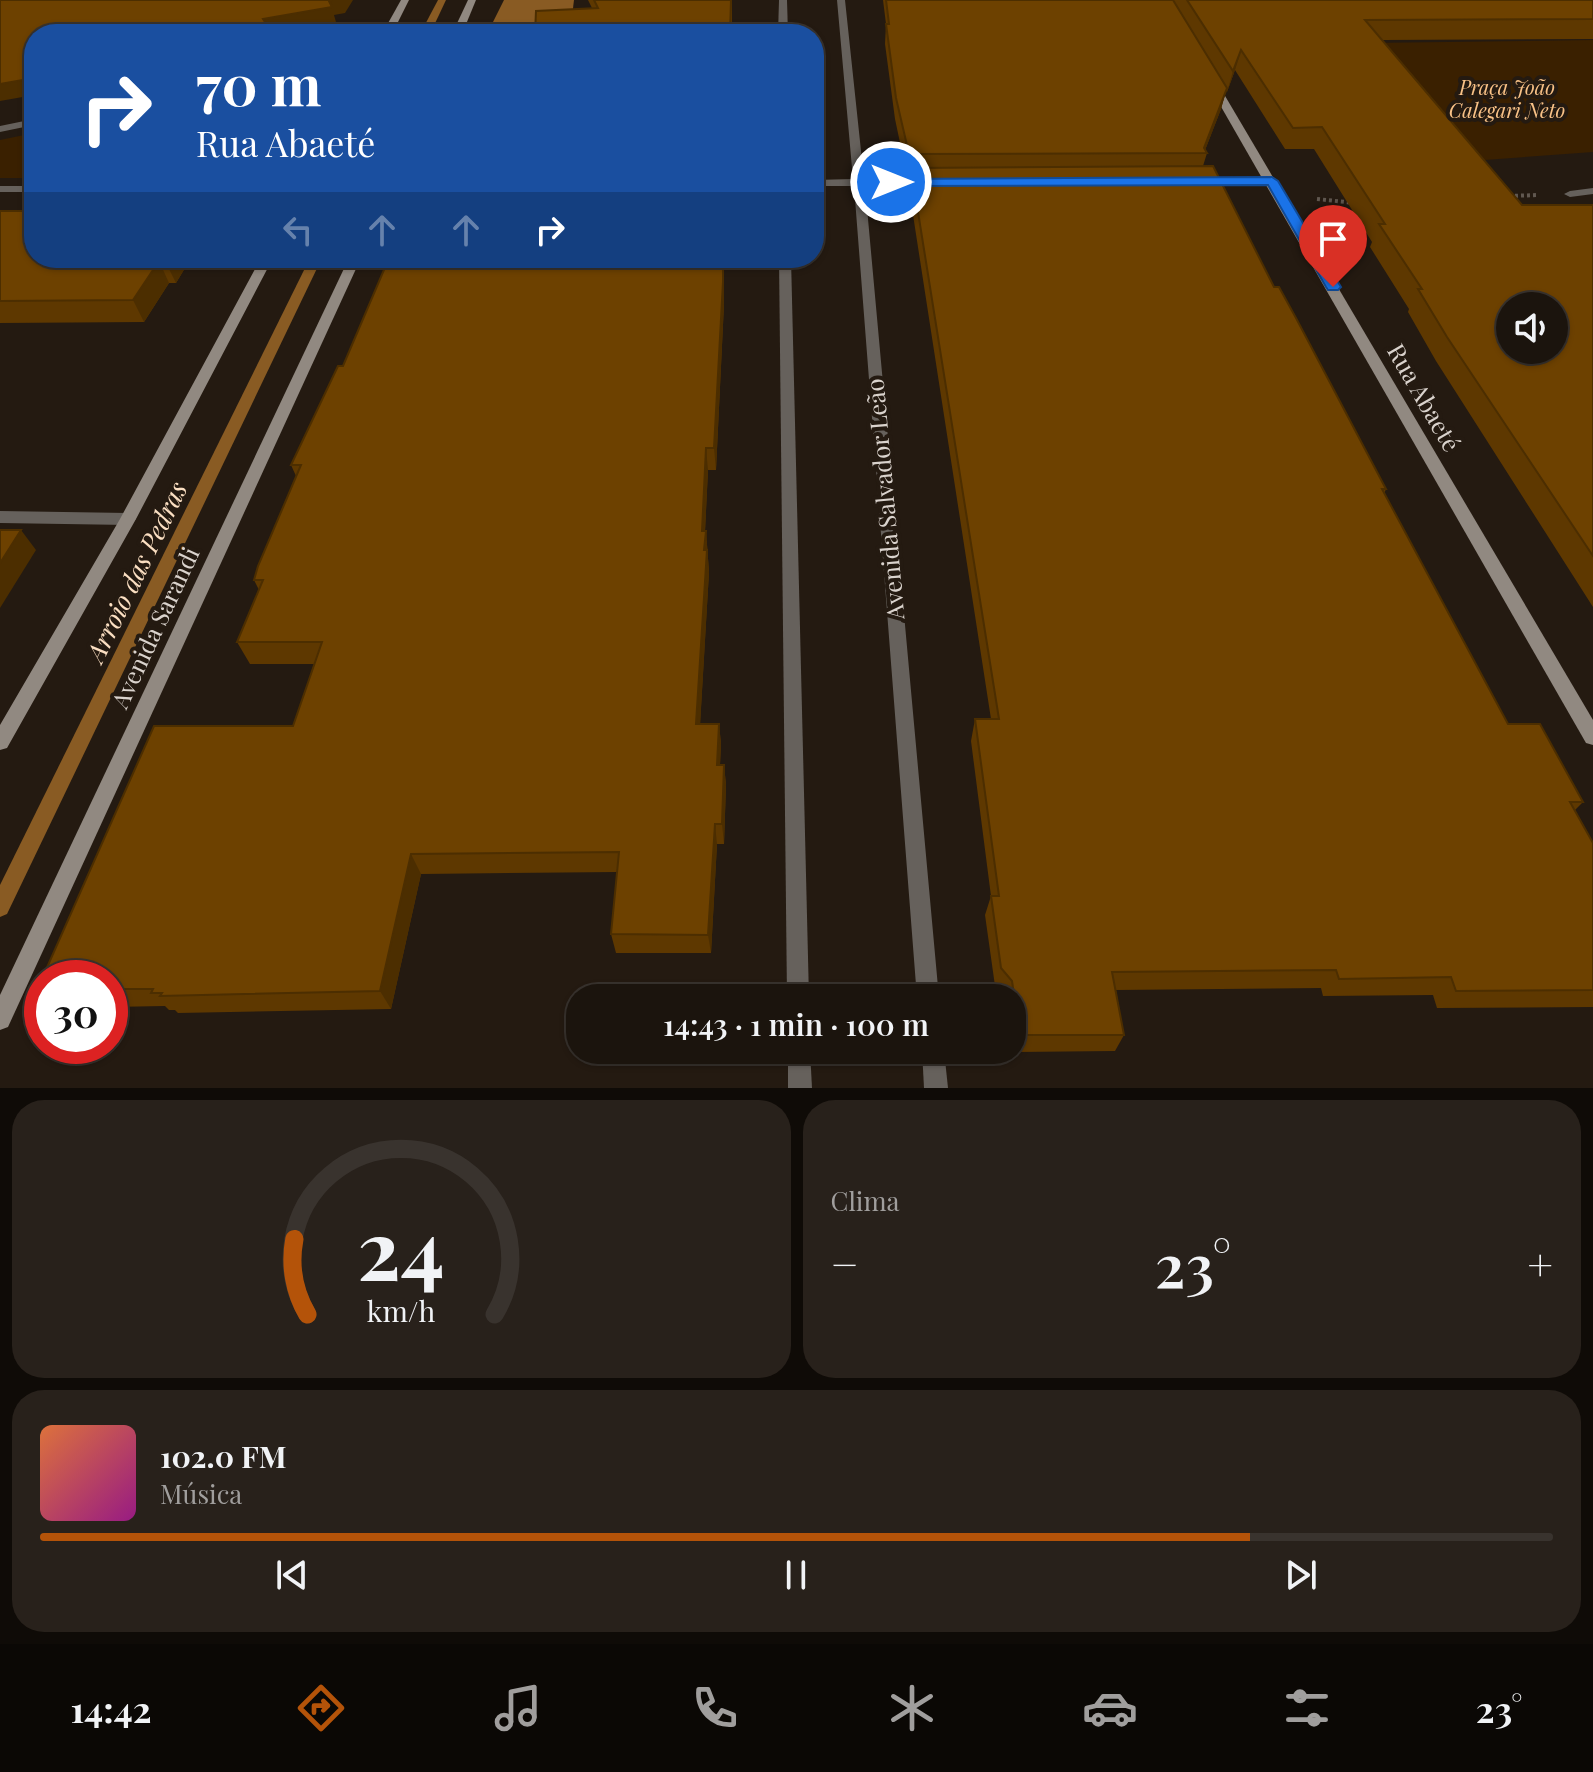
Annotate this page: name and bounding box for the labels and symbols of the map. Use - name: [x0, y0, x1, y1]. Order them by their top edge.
- park label: Praça João Calegari Neto: [1449, 73, 1565, 123]
- position arrow: [849, 140, 933, 224]
- pin: [1299, 205, 1367, 287]
- street label: Rua Abaeté: [1381, 337, 1469, 457]
- street label: Avenida Salvador Leão: [858, 377, 911, 622]
- water label: Arroio das Pedras: [76, 475, 194, 670]
- street label: Avenida Sarandi: [102, 541, 206, 714]
- speed limit sign: 30: [24, 960, 128, 1064]

